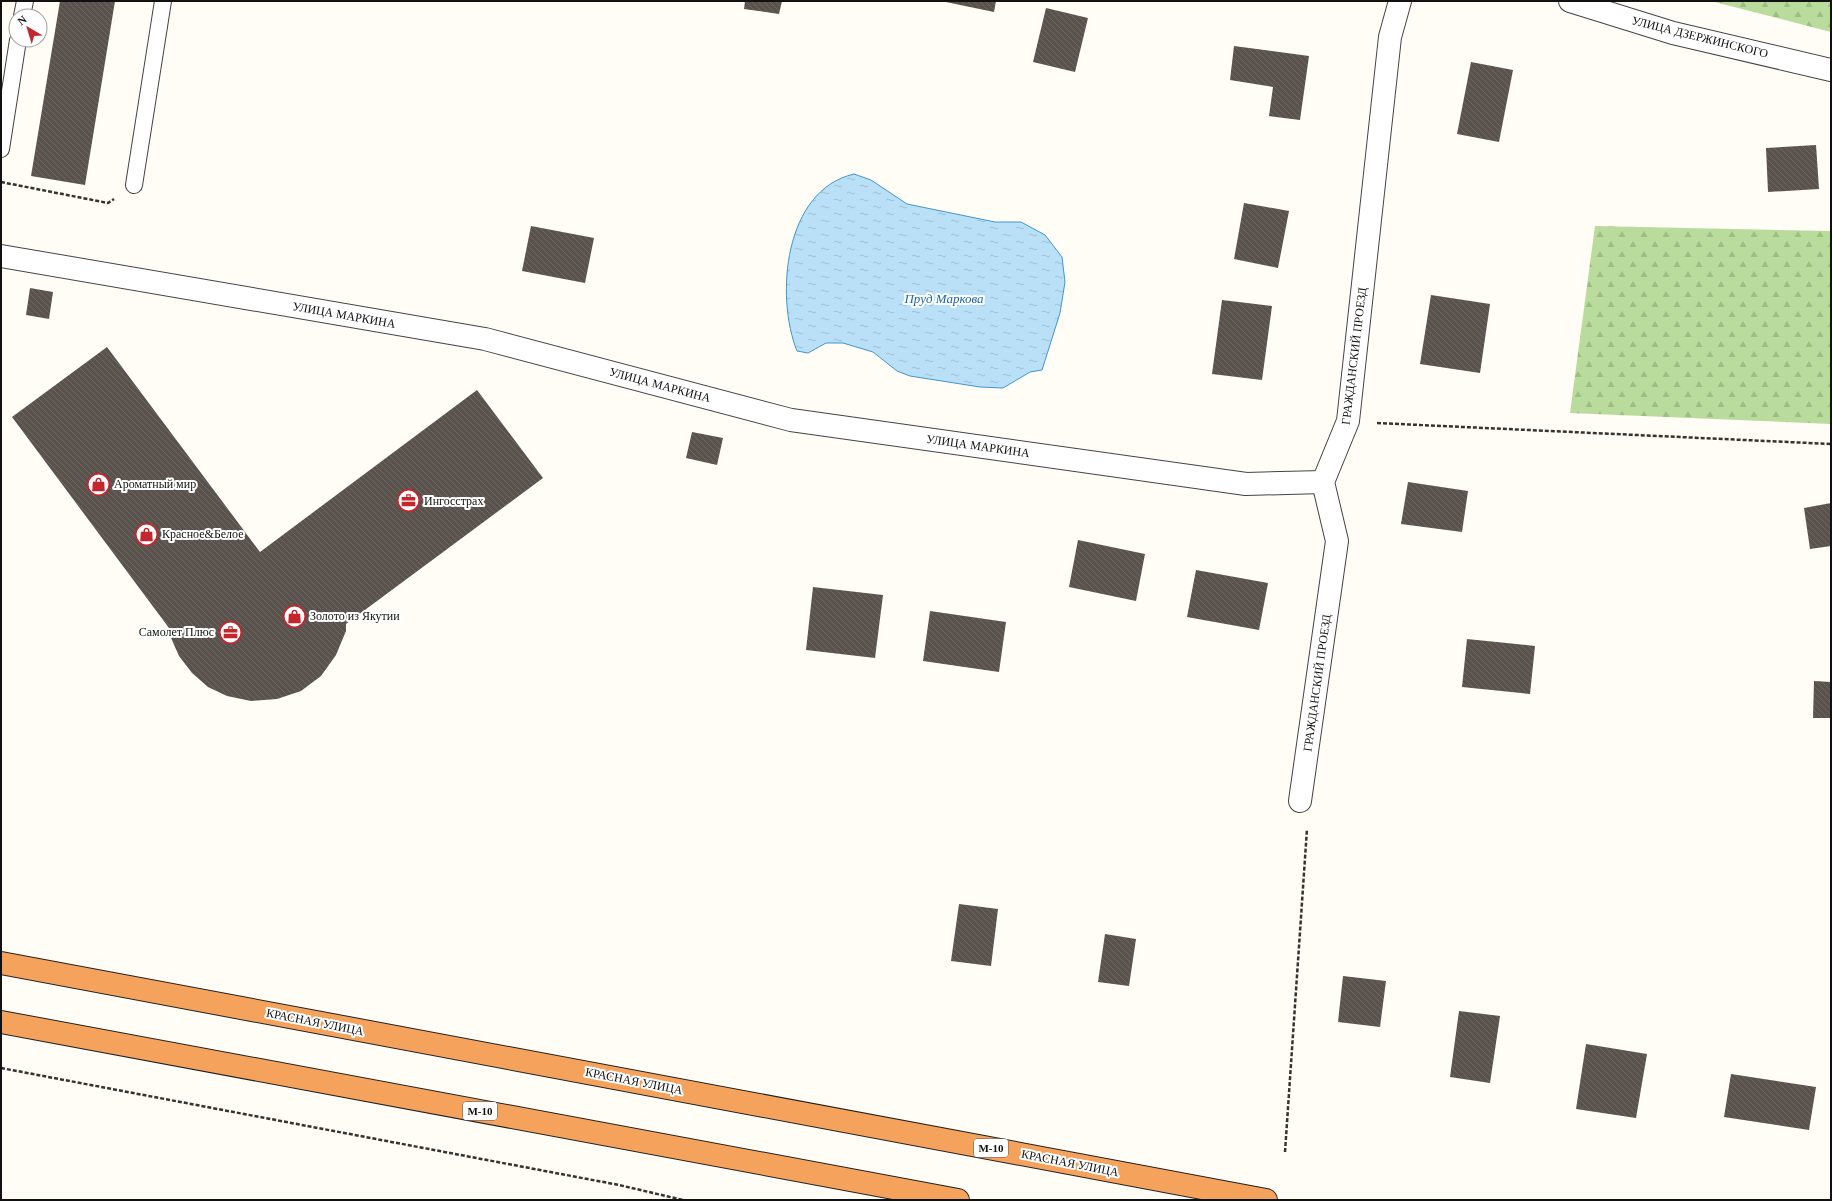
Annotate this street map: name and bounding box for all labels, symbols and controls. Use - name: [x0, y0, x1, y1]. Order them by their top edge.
- north arrow: [8, 8, 48, 48]
- text: N: [15, 13, 29, 27]
- street label: УЛИЦА ДЗЕРЖИНСКОГО: [1630, 13, 1770, 61]
- street label: ГРАЖДАНСКИЙ ПРОЕЗД: [1339, 286, 1369, 426]
- water label: Пруд Маркова: [903, 291, 984, 306]
- street label: УЛИЦА МАРКИНА: [291, 299, 397, 331]
- street label: УЛИЦА МАРКИНА: [608, 365, 713, 405]
- street label: УЛИЦА МАРКИНА: [925, 432, 1031, 460]
- shop icon: Ароматный мир: [86, 471, 112, 497]
- place label: Ароматный мир: [114, 477, 196, 491]
- office icon: Ингосстрах: [396, 488, 422, 514]
- place label: Ингосстрах: [424, 494, 483, 508]
- shop icon: Красное&Белое: [134, 521, 160, 547]
- place label: Красное&Белое: [162, 527, 244, 541]
- shop icon: Золото из Якутии: [281, 603, 307, 629]
- place label: Золото из Якутии: [310, 609, 400, 623]
- street label: ГРАЖДАНСКИЙ ПРОЕЗД: [1300, 613, 1334, 753]
- office icon: Самолет Плюс: [217, 619, 243, 645]
- place label: Самолет Плюс: [139, 625, 214, 639]
- street label: КРАСНАЯ УЛИЦА: [265, 1006, 365, 1038]
- street label: КРАСНАЯ УЛИЦА: [584, 1065, 684, 1097]
- road number: М-10: [463, 1102, 497, 1120]
- road number: М-10: [974, 1139, 1008, 1157]
- street label: КРАСНАЯ УЛИЦА: [1020, 1147, 1120, 1179]

